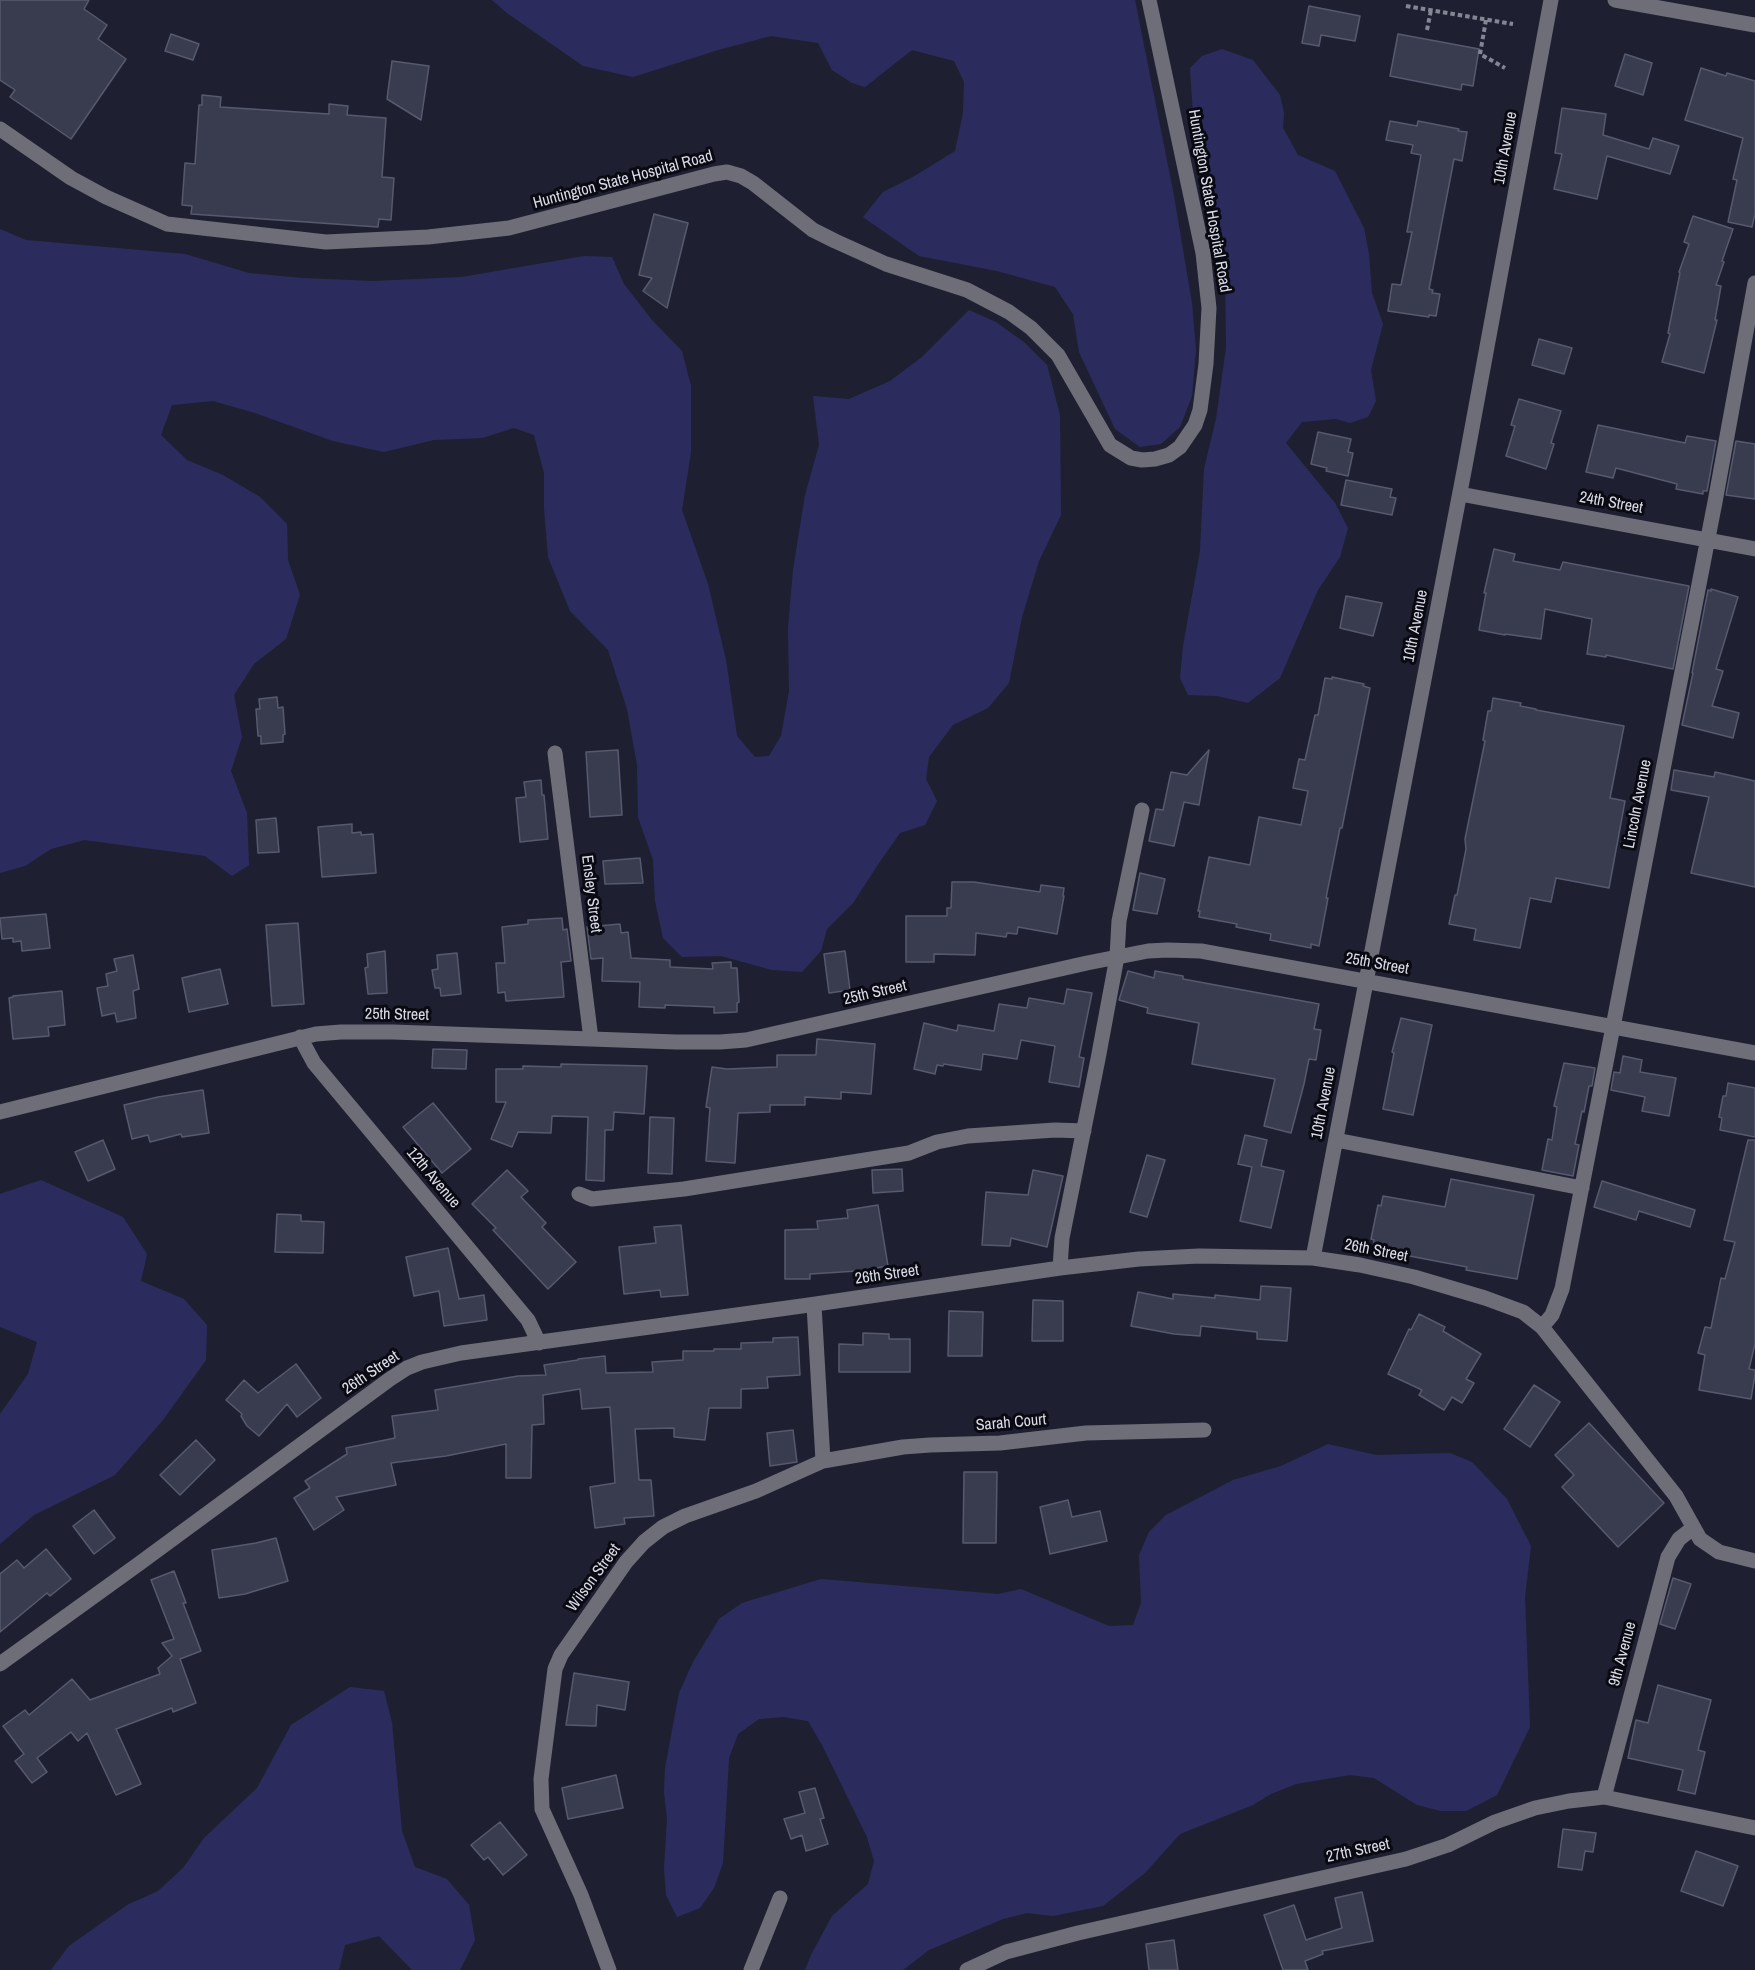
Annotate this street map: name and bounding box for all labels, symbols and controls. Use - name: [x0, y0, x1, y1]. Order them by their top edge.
- street label: Huntington State Hospital Road: [1183, 108, 1235, 294]
- street label: 10th Avenue: [1490, 110, 1522, 186]
- street label: Huntington State Hospital Road: [531, 147, 715, 213]
- street label: 24th Street: [1578, 488, 1644, 518]
- street label: 10th Avenue: [1400, 588, 1432, 664]
- street label: Lincoln Avenue: [1620, 758, 1656, 850]
- street label: Ensley Street: [577, 854, 605, 934]
- street label: 25th Street: [1344, 949, 1410, 979]
- street label: 25th Street: [842, 976, 908, 1010]
- street label: 25th Street: [365, 1005, 429, 1025]
- street label: 10th Avenue: [1308, 1065, 1340, 1141]
- street label: 12th Avenue: [402, 1144, 464, 1212]
- street label: 26th Street: [1343, 1235, 1409, 1267]
- street label: 26th Street: [854, 1261, 920, 1289]
- street label: 26th Street: [339, 1347, 403, 1399]
- street label: Sarah Court: [975, 1410, 1047, 1436]
- street label: Wilson Street: [563, 1541, 625, 1615]
- street label: 9th Avenue: [1605, 1620, 1641, 1688]
- street label: 27th Street: [1325, 1835, 1391, 1867]

